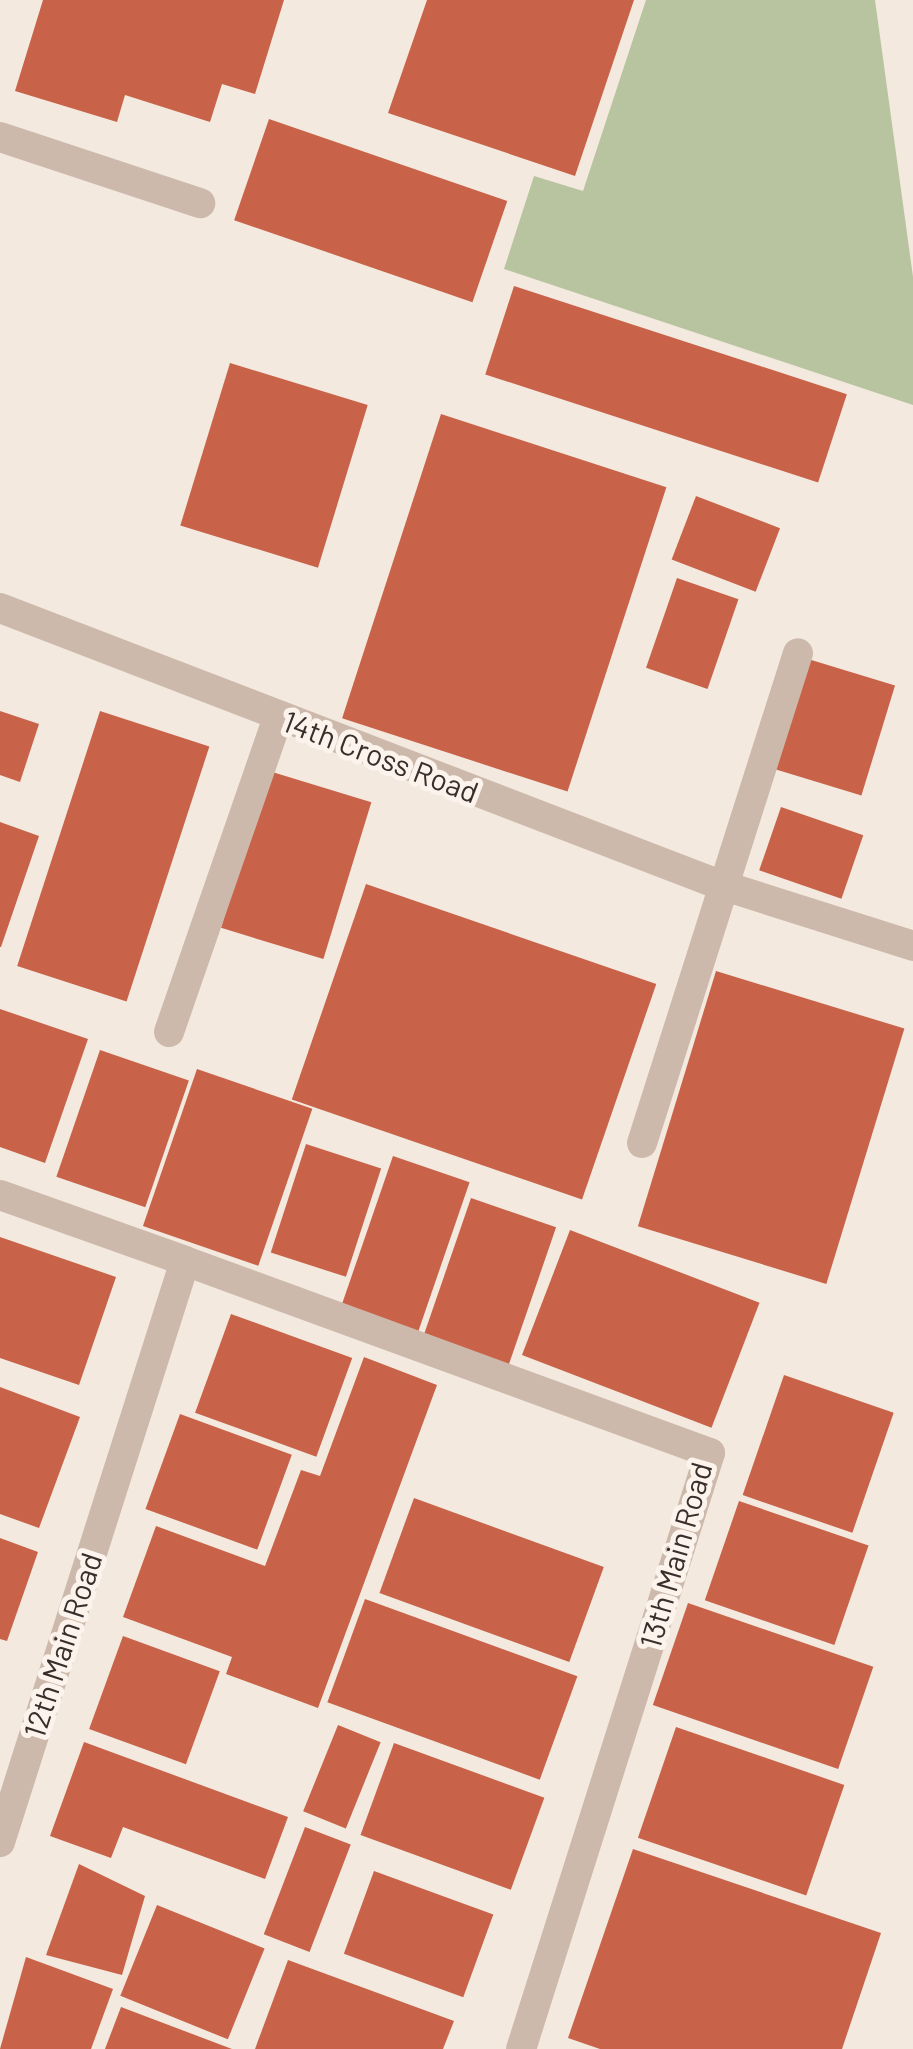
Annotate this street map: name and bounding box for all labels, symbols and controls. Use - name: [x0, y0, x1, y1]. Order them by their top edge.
- street label: 14th Cross Road: [278, 702, 484, 810]
- street label: 13th Main Road: [631, 1458, 719, 1652]
- street label: 12th Main Road: [15, 1548, 109, 1742]

